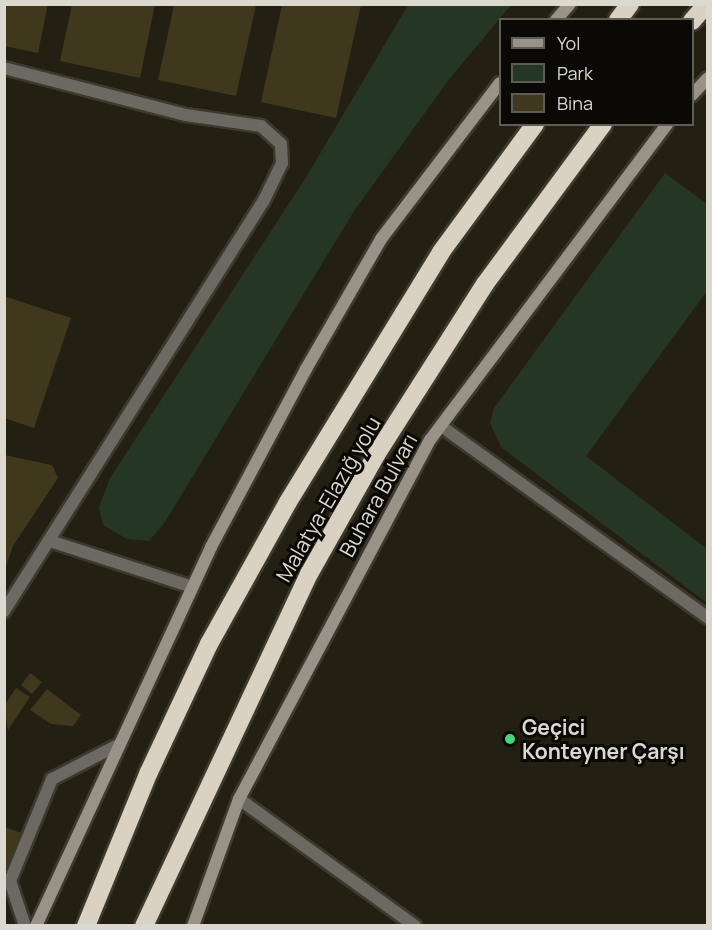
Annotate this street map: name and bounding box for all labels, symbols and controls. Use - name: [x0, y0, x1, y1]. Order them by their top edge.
- legend: [499, 18, 694, 126]
- text: Yol: [557, 31, 580, 55]
- text: Park: [557, 61, 593, 85]
- text: Bina: [557, 91, 593, 115]
- street label: Malatya-Elazığ yolu: [270, 412, 386, 586]
- street label: Buhara Bulvarı: [334, 429, 422, 561]
- place label: Geçici Konteyner Çarşı: [522, 714, 685, 764]
- marker: Geçici Konteyner Çarşı: [503, 732, 517, 746]

